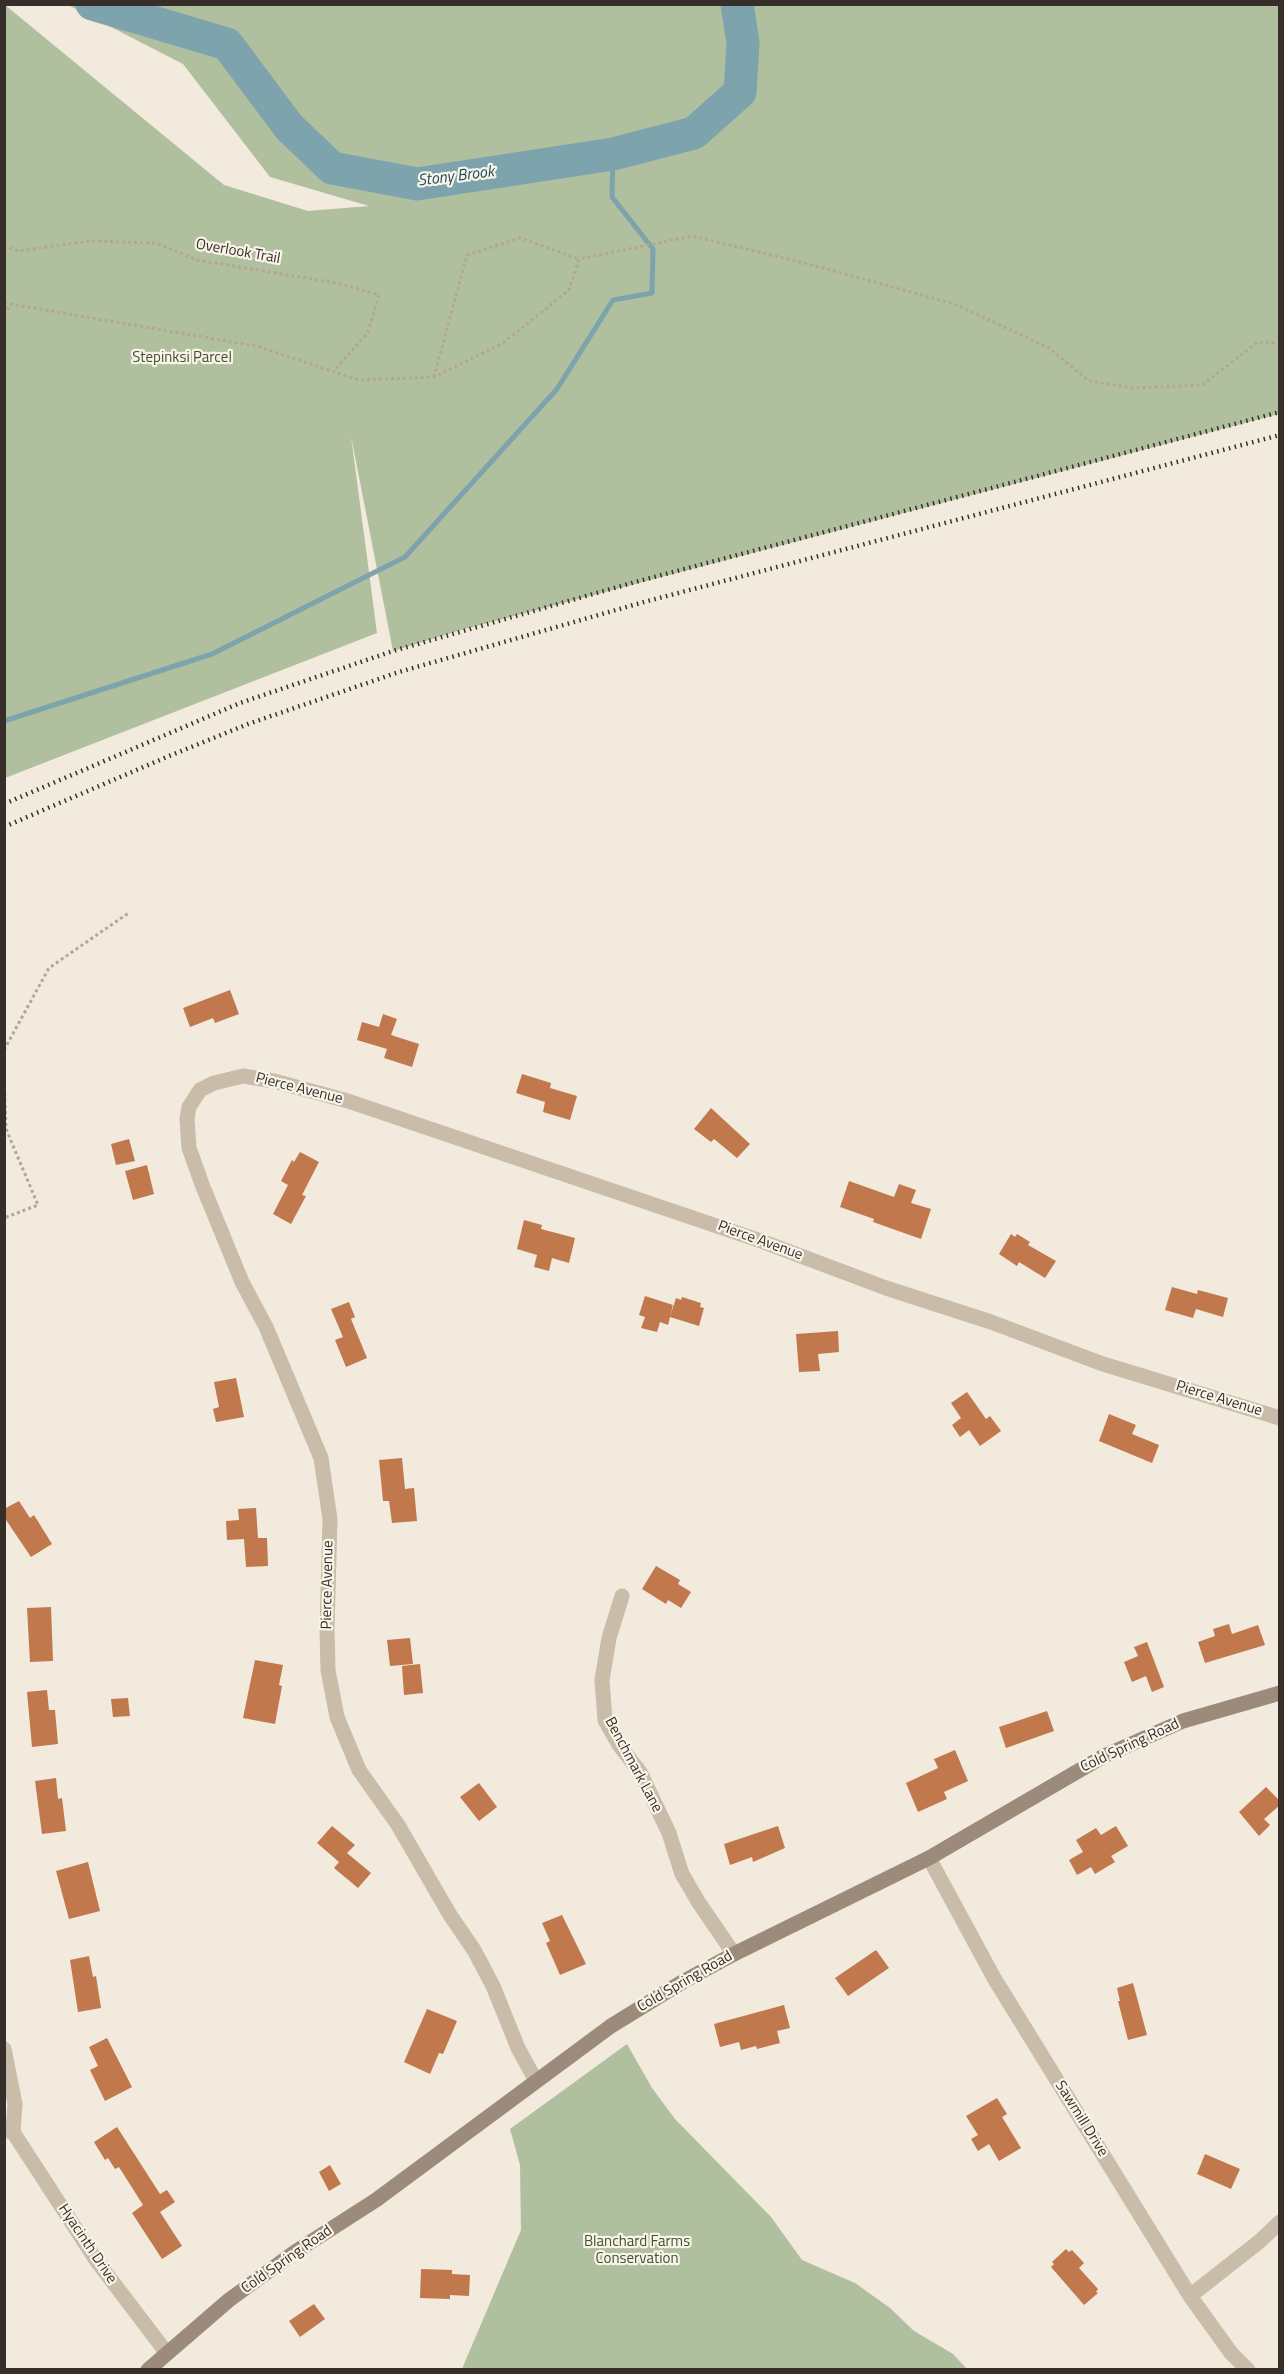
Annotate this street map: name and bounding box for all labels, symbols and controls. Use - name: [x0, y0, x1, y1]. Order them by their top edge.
- water label: Stony Brook: [417, 163, 495, 191]
- street label: Overlook Trail: [194, 236, 282, 268]
- park label: Stepinksi Parcel: [132, 349, 232, 367]
- street label: Pierce Avenue: [254, 1069, 344, 1109]
- street label: Pierce Avenue: [715, 1217, 805, 1265]
- street label: Pierce Avenue: [1174, 1377, 1264, 1421]
- street label: Pierce Avenue: [318, 1540, 338, 1630]
- street label: Benchmark Lane: [600, 1714, 666, 1816]
- street label: Cold Spring Road: [1078, 1715, 1182, 1777]
- street label: Cold Spring Road: [634, 1948, 736, 2016]
- street label: Sawmill Drive: [1051, 2078, 1111, 2160]
- street label: Hyacinth Drive: [54, 2201, 120, 2287]
- street label: Cold Spring Road: [238, 2222, 336, 2298]
- park label: Blanchard Farms Conservation: [584, 2233, 690, 2268]

